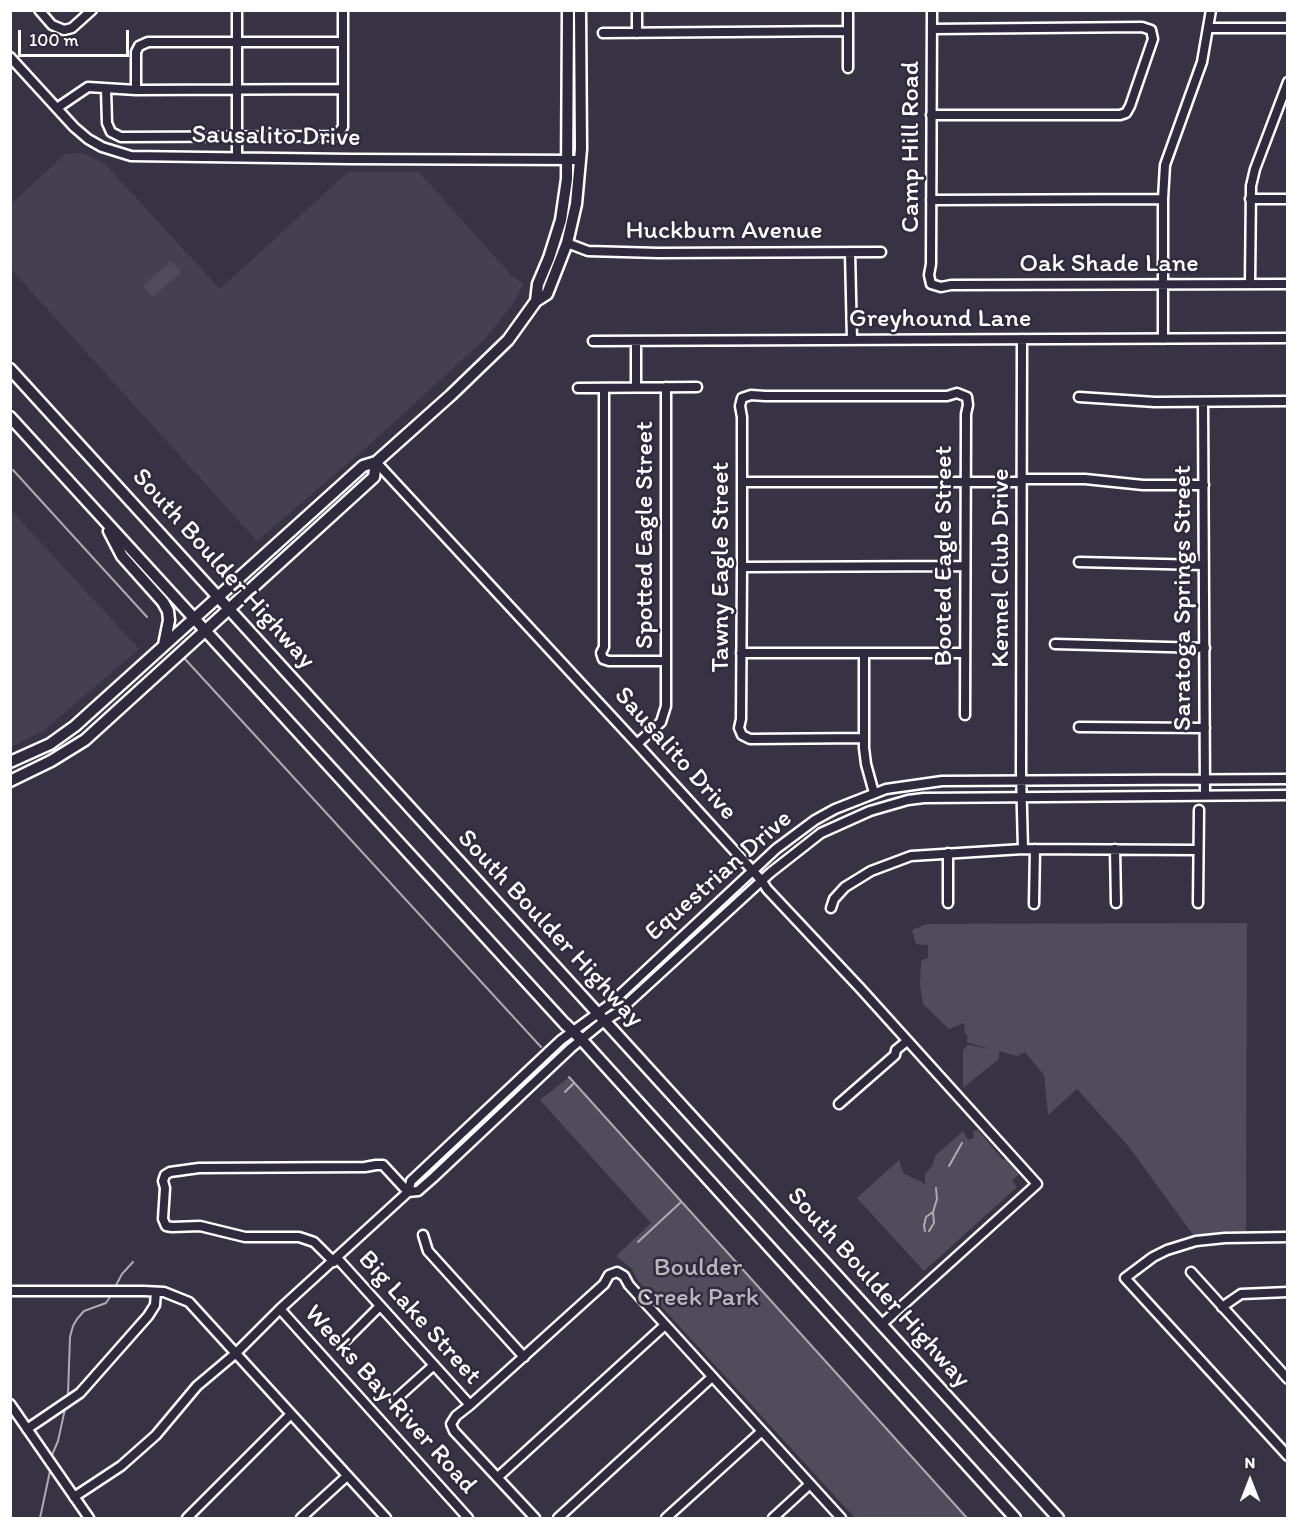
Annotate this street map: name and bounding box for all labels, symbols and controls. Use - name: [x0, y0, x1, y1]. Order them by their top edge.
- scale bar: [21, 18, 132, 56]
- text: 100 m: [29, 29, 79, 51]
- street label: Camp Hill Road: [895, 61, 927, 233]
- street label: Sausalito Drive: [191, 120, 361, 154]
- street label: Huckburn Avenue: [626, 215, 822, 247]
- street label: Oak Shade Lane: [1019, 248, 1199, 280]
- street label: Greyhound Lane: [849, 303, 1031, 335]
- street label: Spotted Eagle Street: [629, 421, 661, 649]
- street label: Booted Eagle Street: [928, 446, 960, 666]
- street label: South Boulder Highway: [125, 462, 321, 676]
- street label: Tawny Eagle Street: [705, 462, 737, 672]
- street label: Saratoga Springs Street: [1167, 465, 1199, 731]
- street label: Kennel Club Drive: [985, 468, 1017, 668]
- street label: Sausalito Drive: [607, 681, 743, 827]
- street label: Equestrian Drive: [639, 804, 799, 948]
- street label: South Boulder Highway: [450, 824, 650, 1034]
- street label: South Boulder Highway: [780, 1181, 976, 1395]
- street label: Big Lake Street: [351, 1245, 487, 1391]
- park label: Boulder Creek Park: [637, 1252, 759, 1314]
- street label: Weeks Bay River Road: [297, 1299, 483, 1501]
- north arrow: [1220, 1451, 1280, 1511]
- text: N: [1245, 1453, 1255, 1472]

